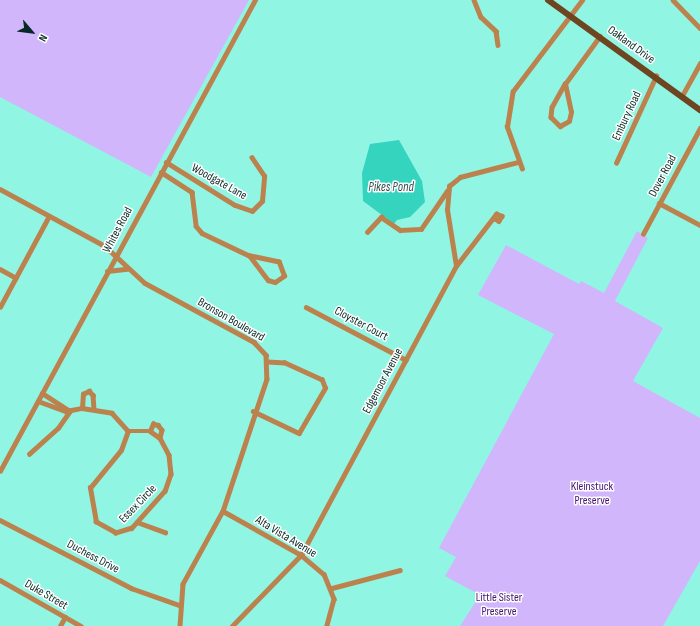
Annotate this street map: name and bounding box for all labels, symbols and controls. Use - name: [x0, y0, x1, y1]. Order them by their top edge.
- north arrow: [12, 12, 52, 52]
- street label: Oakland Drive: [605, 23, 657, 67]
- text: N: [36, 32, 50, 44]
- street label: Embury Road: [609, 89, 645, 143]
- street label: Dover Road: [646, 153, 680, 199]
- street label: Woodgate Lane: [189, 161, 249, 203]
- water label: Pikes Pond: [368, 179, 414, 195]
- street label: Whites Road: [100, 205, 136, 255]
- street label: Bronson Boulevard: [195, 295, 267, 345]
- street label: Cloyster Court: [332, 304, 390, 344]
- street label: Edgemoor Avenue: [360, 346, 406, 416]
- park label: Kleinstuck Preserve: [571, 480, 613, 508]
- street label: Essex Circle: [116, 482, 160, 526]
- street label: Alta Vista Avenue: [253, 513, 319, 561]
- street label: Duchess Drive: [64, 537, 122, 577]
- street label: Duke Street: [22, 577, 70, 613]
- park label: Little Sister Preserve: [476, 591, 522, 619]

